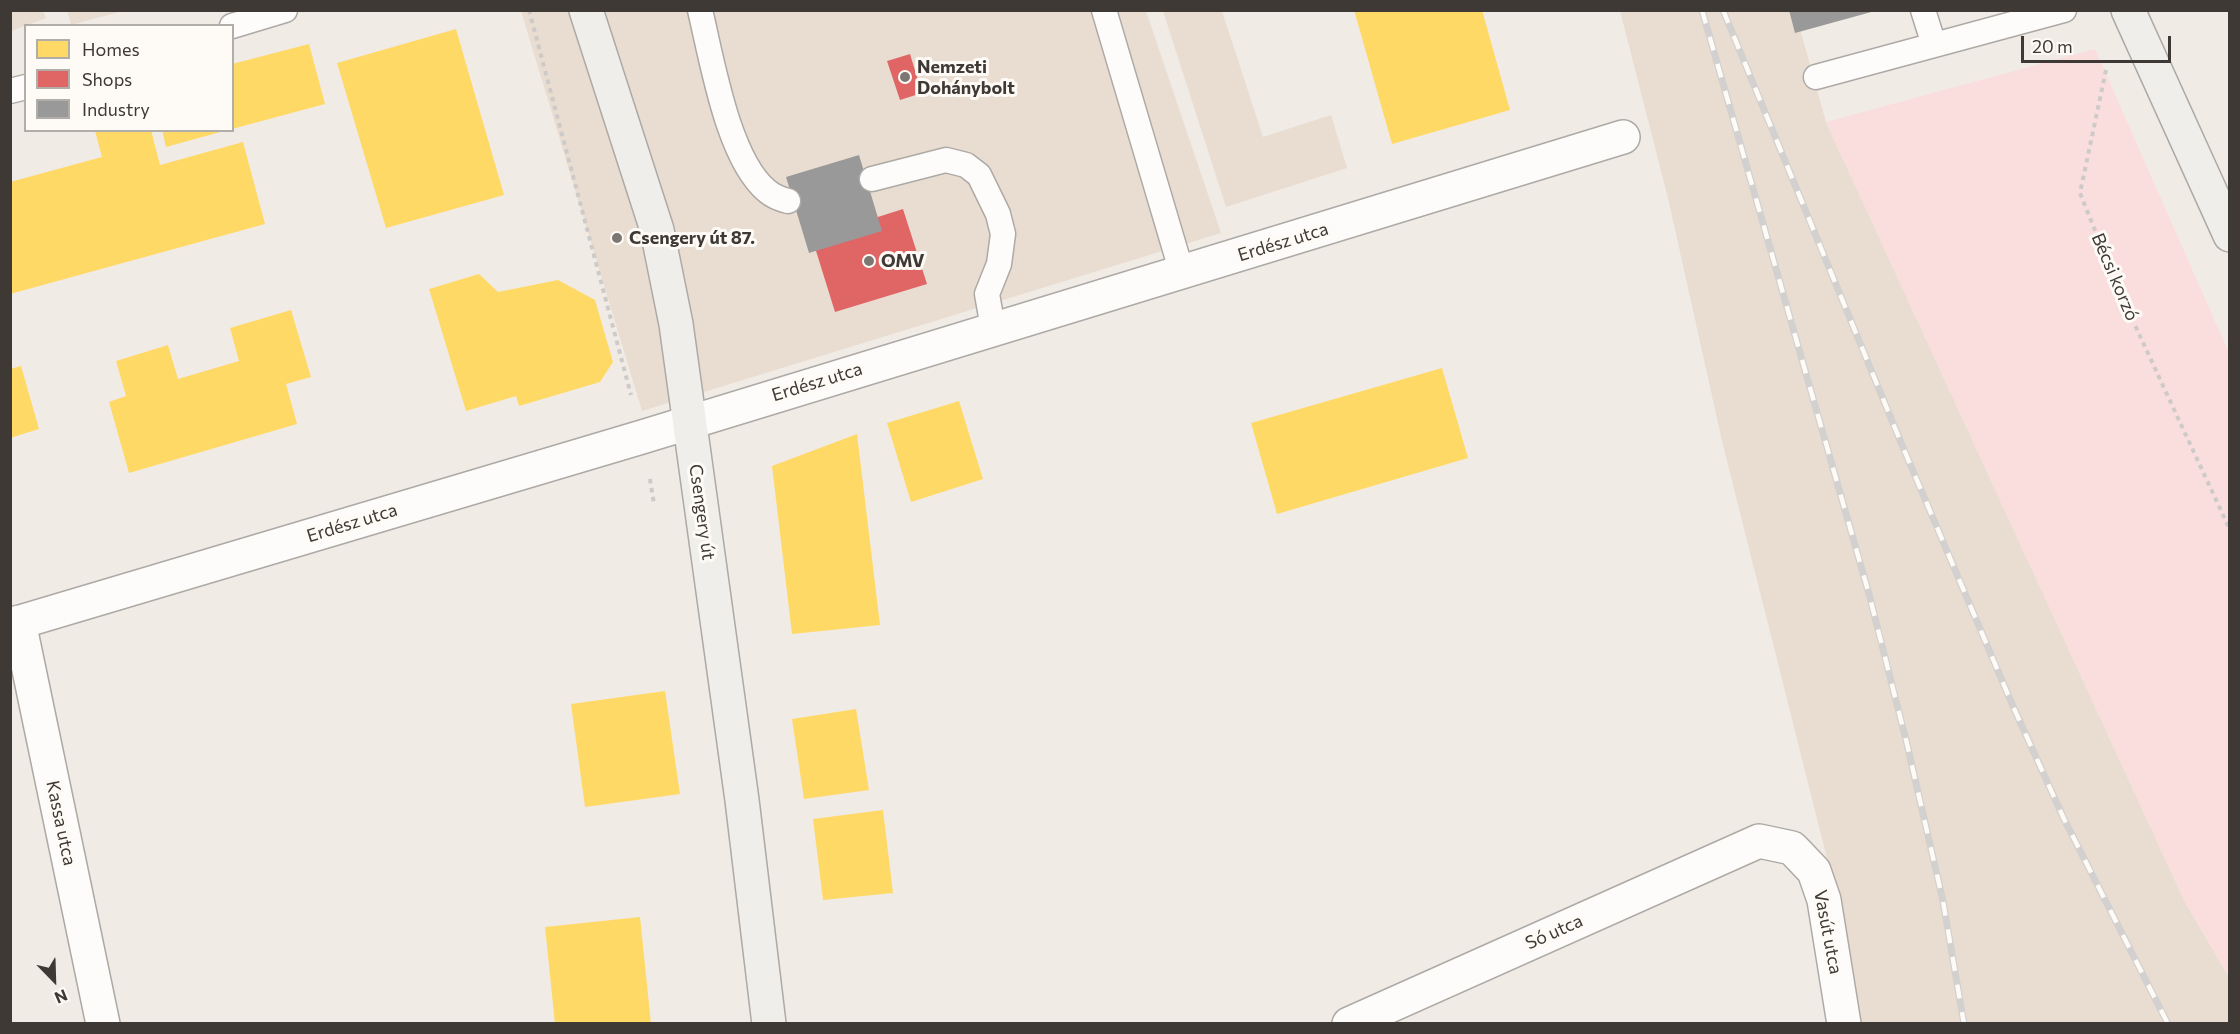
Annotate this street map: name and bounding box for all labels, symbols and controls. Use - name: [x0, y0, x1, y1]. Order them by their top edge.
- legend: [24, 24, 234, 132]
- scale bar: [2024, 24, 2174, 62]
- text: 20 m: [2032, 35, 2073, 57]
- text: Homes: [82, 38, 140, 60]
- place label: Nemzeti Dohánybolt: [917, 56, 1015, 98]
- text: Shops: [82, 68, 132, 90]
- marker: Nemzeti Dohánybolt: [898, 70, 912, 84]
- text: Industry: [82, 98, 150, 120]
- street label: Erdész utca: [1235, 218, 1331, 266]
- place label: Csengery út 87.: [629, 227, 755, 249]
- street label: Bécsi korzó: [2087, 230, 2143, 324]
- marker: Csengery út 87.: [610, 231, 624, 245]
- place label: OMV: [881, 250, 925, 272]
- marker: OMV: [862, 254, 876, 268]
- street label: Erdész utca: [769, 358, 865, 406]
- street label: Csengery út: [685, 463, 719, 561]
- street label: Erdész utca: [304, 499, 400, 547]
- street label: Kassa utca: [41, 779, 81, 867]
- street label: Vasút utca: [1809, 888, 1847, 976]
- street label: Só utca: [1522, 910, 1586, 954]
- north arrow: [24, 950, 84, 1010]
- text: N: [52, 986, 70, 1008]

